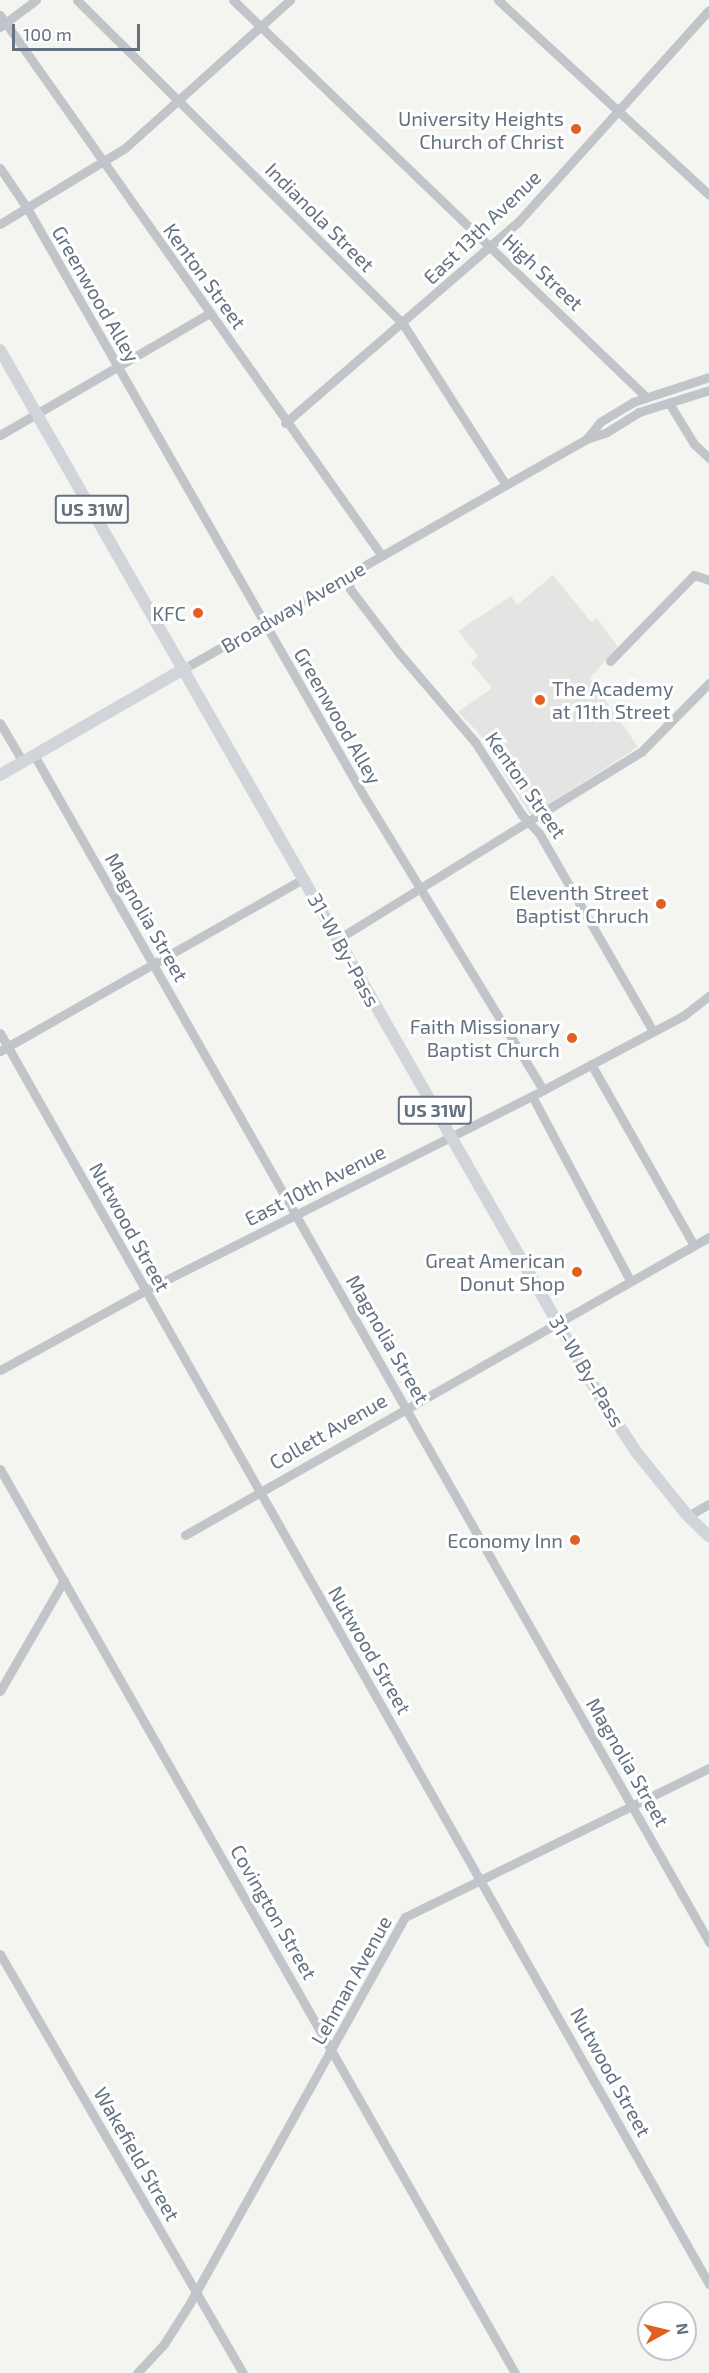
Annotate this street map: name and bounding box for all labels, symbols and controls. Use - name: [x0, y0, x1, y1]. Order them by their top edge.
- scale bar: [15, 12, 142, 50]
- text: 100 m: [23, 23, 72, 45]
- place label: University Heights Church of Christ: [397, 106, 564, 153]
- marker: University Heights Church of Christ: [569, 122, 583, 136]
- street label: Indianola Street: [261, 158, 379, 276]
- street label: East 13th Avenue: [418, 165, 546, 289]
- street label: Kenton Street: [159, 219, 251, 333]
- street label: Greenwood Alley: [47, 221, 145, 367]
- street label: High Street: [498, 229, 588, 315]
- road number: US 31W: [54, 494, 130, 524]
- street label: Broadway Avenue: [216, 556, 370, 658]
- place label: KFC: [152, 601, 186, 625]
- marker: KFC: [191, 606, 205, 620]
- street label: Greenwood Alley: [289, 643, 387, 789]
- place label: The Academy at 11th Street: [552, 676, 674, 723]
- marker: The Academy at 11th Street: [533, 693, 547, 707]
- street label: Kenton Street: [480, 727, 572, 843]
- street label: Magnolia Street: [100, 848, 194, 986]
- place label: Eleventh Street Baptist Chruch: [509, 880, 649, 927]
- street label: 31-W By-Pass: [303, 889, 385, 1011]
- marker: Eleventh Street Baptist Chruch: [654, 897, 668, 911]
- place label: Faith Missionary Baptist Church: [410, 1014, 560, 1061]
- marker: Faith Missionary Baptist Church: [565, 1031, 579, 1045]
- road number: US 31W: [398, 1095, 472, 1125]
- street label: East 10th Avenue: [240, 1139, 390, 1231]
- street label: Nutwood Street: [85, 1158, 175, 1296]
- place label: Great American Donut Shop: [425, 1248, 565, 1295]
- marker: Great American Donut Shop: [570, 1265, 584, 1279]
- street label: Magnolia Street: [341, 1270, 435, 1408]
- street label: 31-W By-Pass: [544, 1311, 630, 1431]
- street label: Collett Avenue: [265, 1388, 391, 1474]
- place label: Economy Inn: [447, 1528, 563, 1552]
- marker: Economy Inn: [568, 1533, 582, 1547]
- street label: Nutwood Street: [324, 1582, 416, 1718]
- street label: Magnolia Street: [581, 1693, 675, 1831]
- street label: Covington Street: [226, 1840, 322, 1984]
- street label: Lehman Avenue: [306, 1911, 396, 2049]
- street label: Nutwood Street: [566, 2003, 656, 2141]
- street label: Wakefield Street: [89, 2083, 185, 2225]
- north arrow: [637, 2301, 697, 2361]
- text: N: [673, 2322, 694, 2336]

